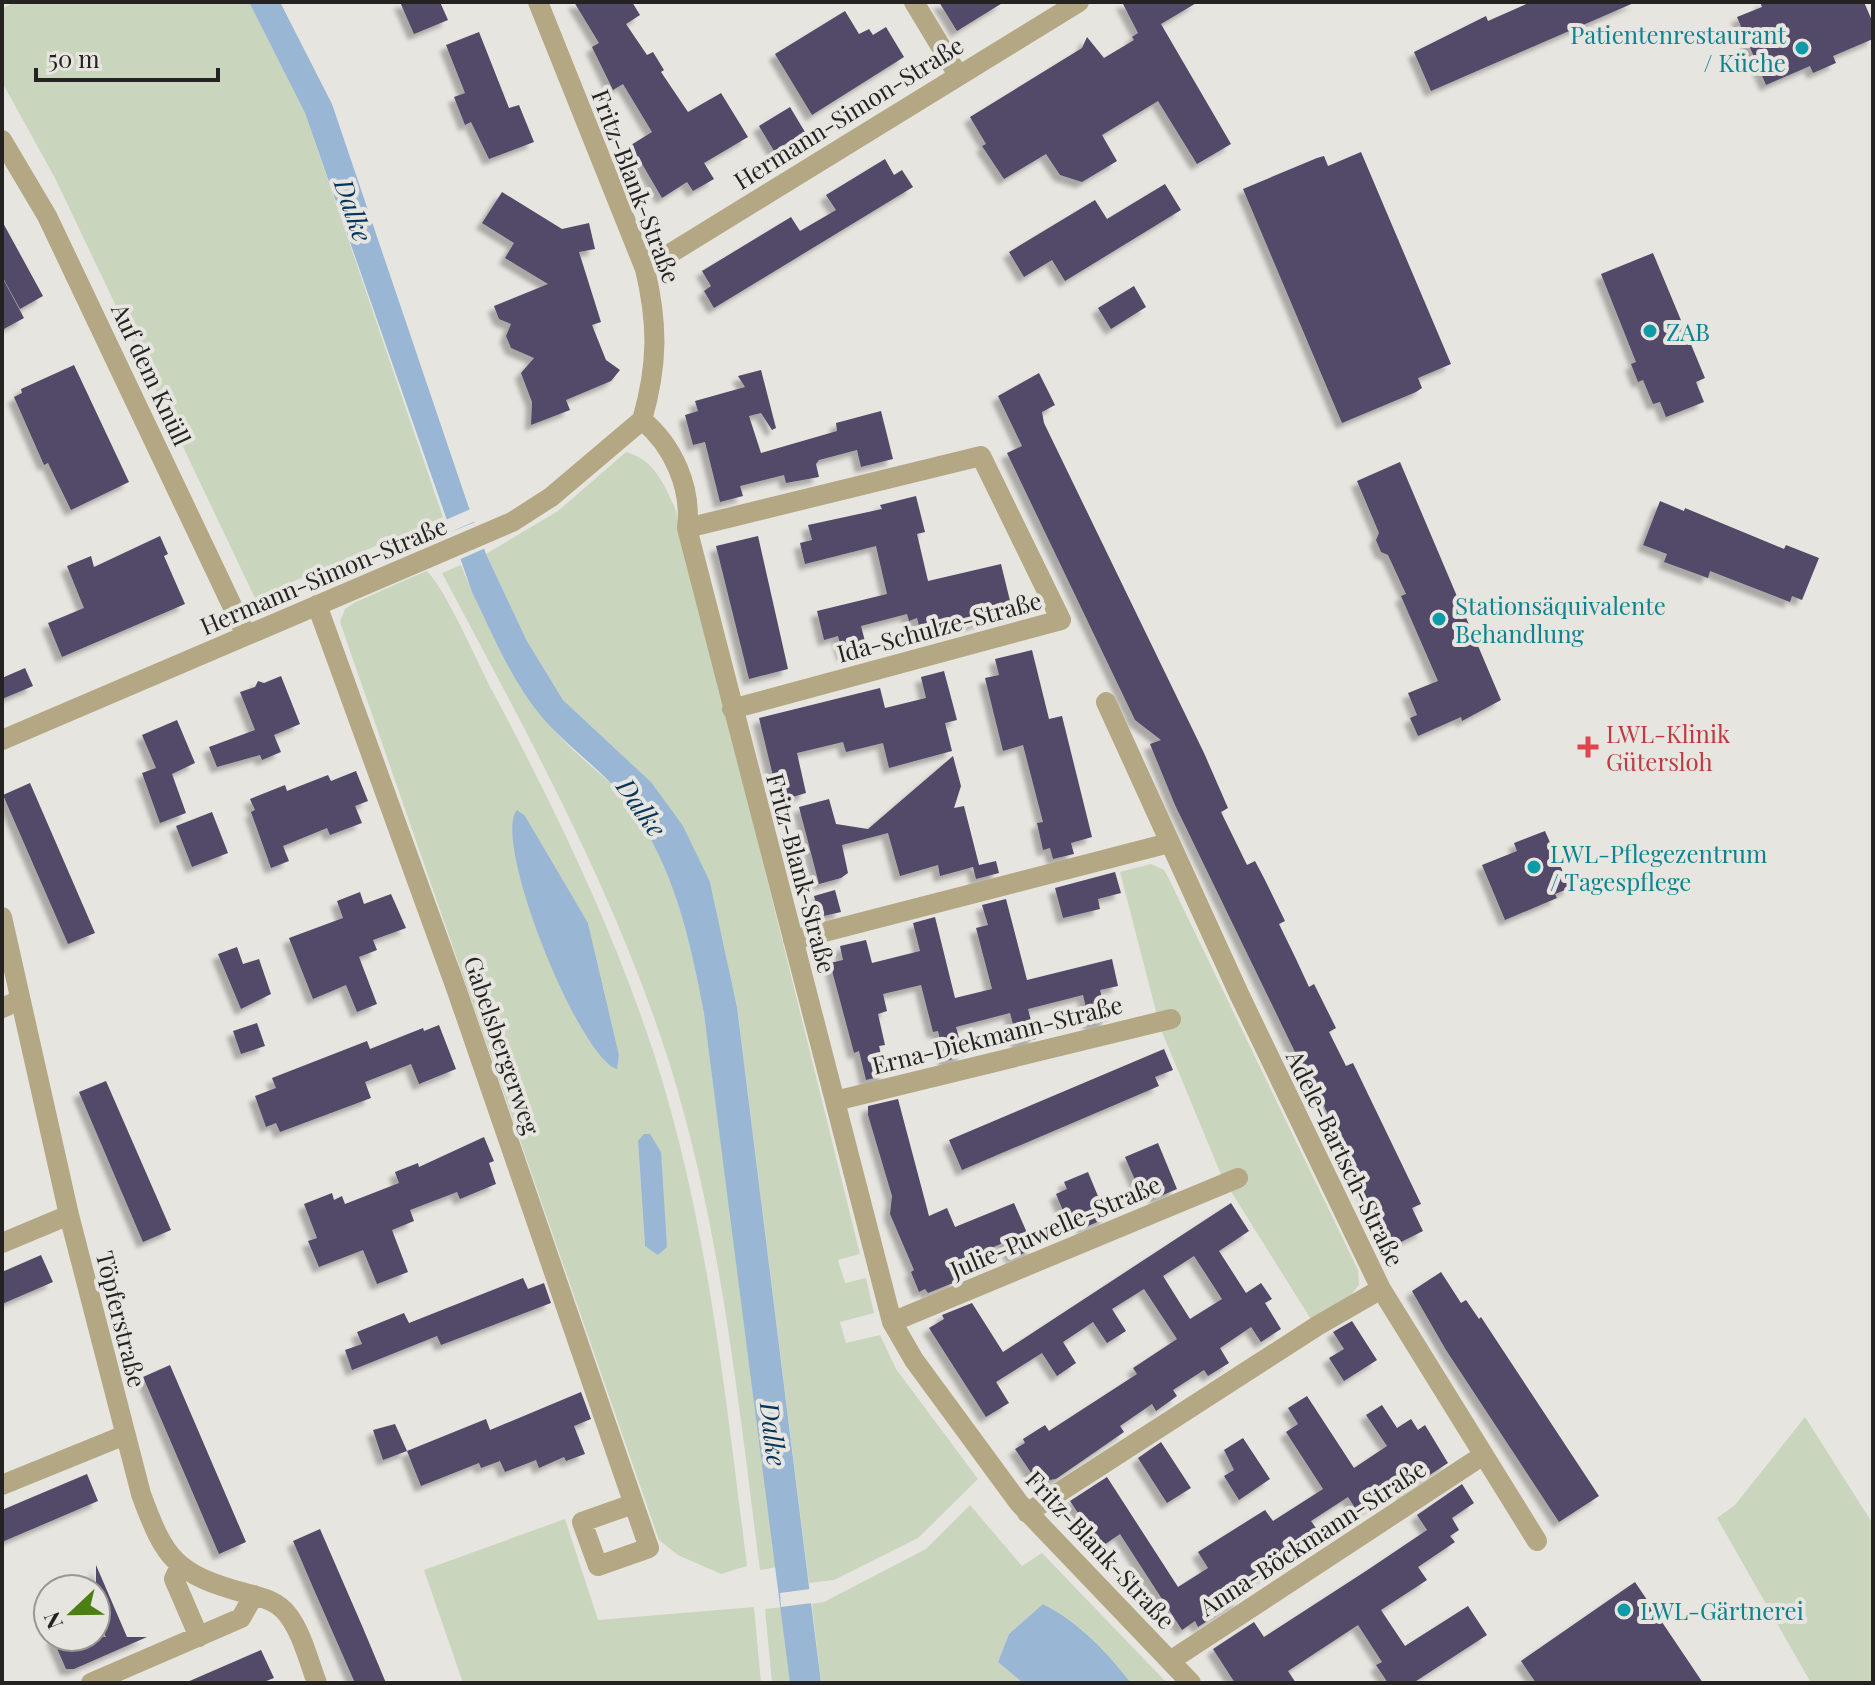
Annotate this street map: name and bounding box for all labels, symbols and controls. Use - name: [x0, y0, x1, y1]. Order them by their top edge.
- place label: Patientenrestaurant / Küche: [1570, 18, 1786, 78]
- street label: Hermann-Simon-Straße: [727, 28, 969, 196]
- scale bar: [36, 32, 218, 82]
- marker: Patientenrestaurant / Küche: [1793, 39, 1811, 57]
- text: 50 m: [48, 42, 100, 74]
- street label: Fritz-Blank-Straße: [585, 84, 689, 288]
- water label: Dalke: [327, 173, 381, 246]
- street label: Auf dem Knüll: [105, 297, 199, 450]
- place label: ZAB: [1666, 315, 1710, 347]
- marker: ZAB: [1641, 322, 1659, 340]
- street label: Hermann-Simon-Straße: [195, 509, 451, 641]
- street label: Ida-Schulze-Straße: [833, 583, 1045, 669]
- place label: Stationsäquivalente Behandlung: [1455, 589, 1666, 649]
- marker: Stationsäquivalente Behandlung: [1430, 610, 1448, 628]
- place label: LWL-Klinik Gütersloh: [1606, 717, 1731, 777]
- marker: LWL-Klinik Gütersloh: [1577, 736, 1599, 758]
- water label: Dalke: [609, 770, 675, 843]
- street label: Fritz-Blank-Straße: [760, 770, 844, 976]
- place label: LWL-Pflegezentrum / Tagespflege: [1550, 837, 1767, 897]
- marker: LWL-Pflegezentrum / Tagespflege: [1525, 858, 1543, 876]
- street label: Gabelsbergerweg: [457, 952, 549, 1139]
- street label: Erna-Diekmann-Straße: [869, 987, 1125, 1081]
- street label: Adele-Bartsch-Straße: [1279, 1044, 1412, 1271]
- street label: Julie-Puwelle-Straße: [944, 1167, 1165, 1285]
- street label: Töpferstraße: [90, 1248, 154, 1390]
- water label: Dalke: [753, 1399, 795, 1468]
- street label: Anna-Böckmann-Straße: [1192, 1452, 1432, 1623]
- street label: Fritz-Blank-Straße: [1019, 1463, 1183, 1635]
- north arrow: [32, 1573, 112, 1653]
- place label: LWL-Gärtnerei: [1640, 1594, 1804, 1626]
- marker: LWL-Gärtnerei: [1615, 1601, 1633, 1619]
- text: N: [36, 1608, 69, 1634]

